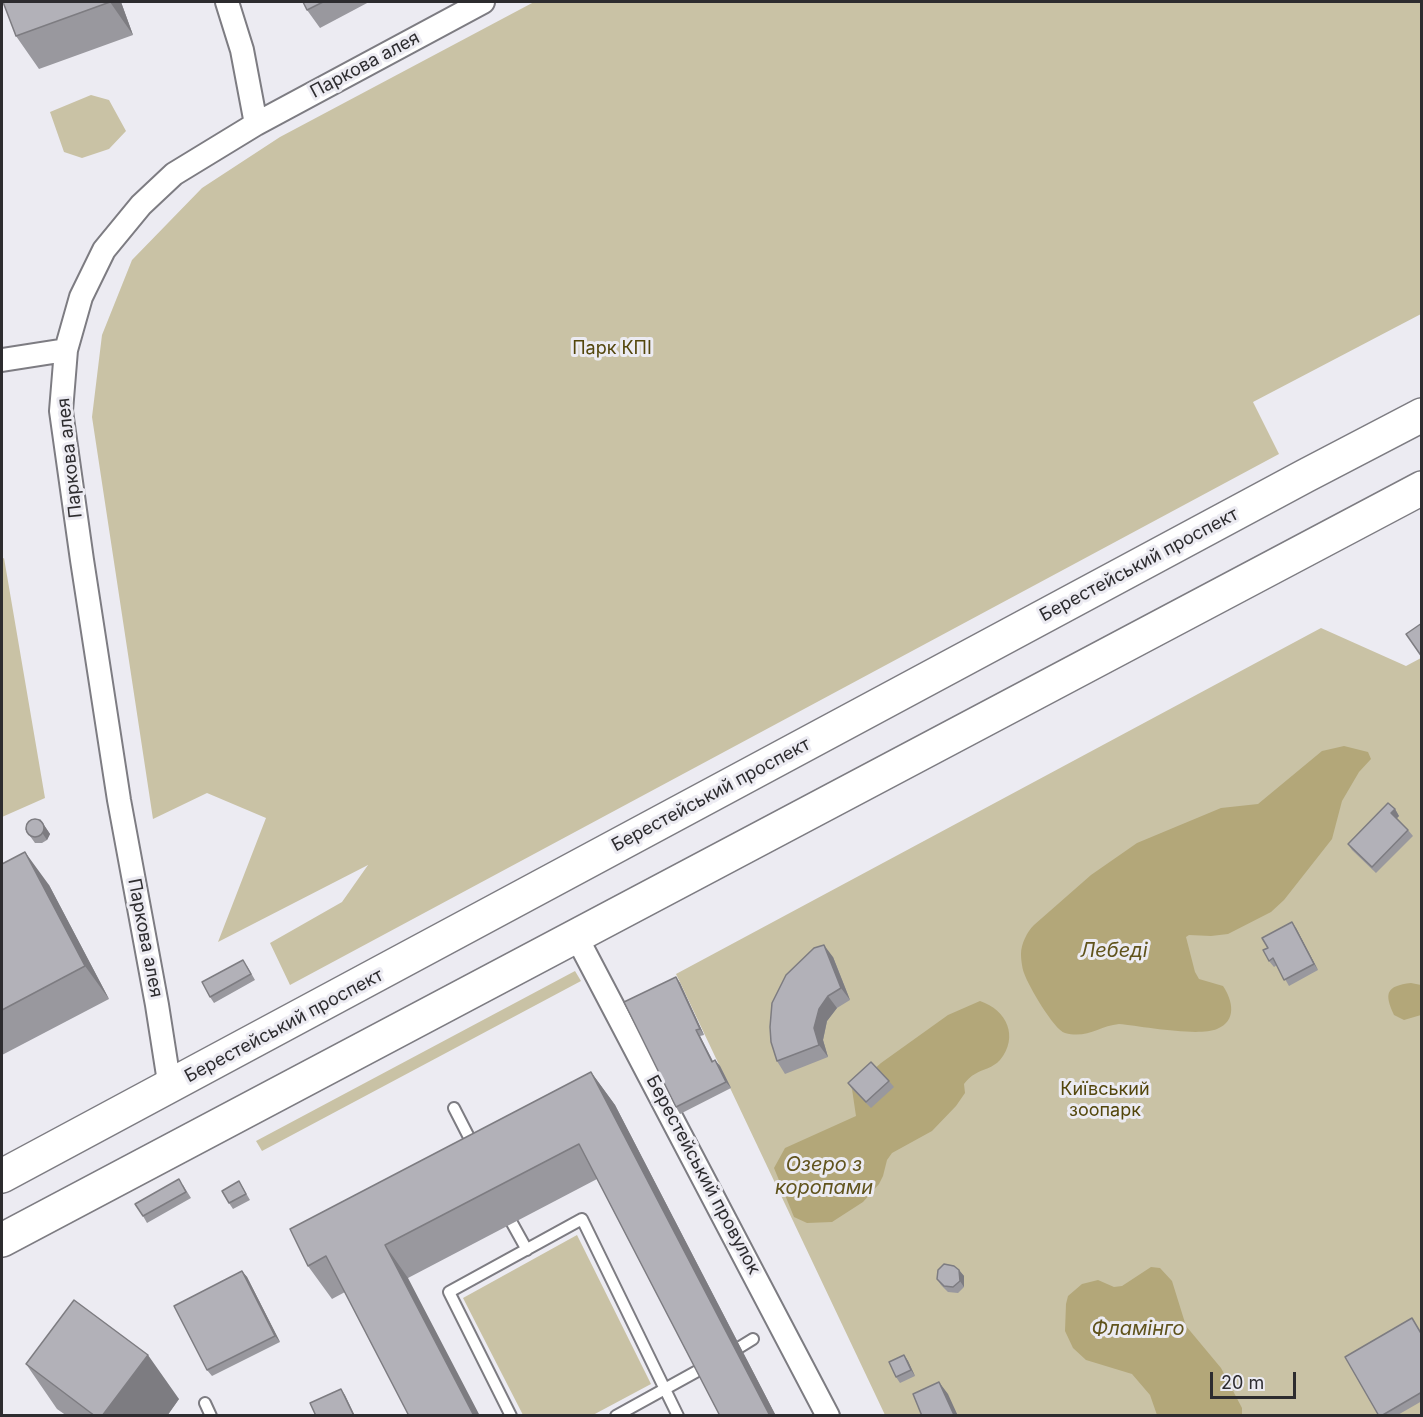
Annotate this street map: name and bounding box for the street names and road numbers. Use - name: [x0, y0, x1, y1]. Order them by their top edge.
- street label: Паркова алея: [307, 27, 423, 103]
- street label: Паркова алея: [53, 397, 87, 519]
- street label: Берестейський проспект: [1036, 503, 1242, 627]
- street label: Берестейський проспект: [608, 733, 814, 857]
- street label: Паркова алея: [123, 877, 167, 999]
- street label: Берестейський проспект: [181, 964, 387, 1088]
- street label: Берестейський провулок: [641, 1072, 765, 1278]

